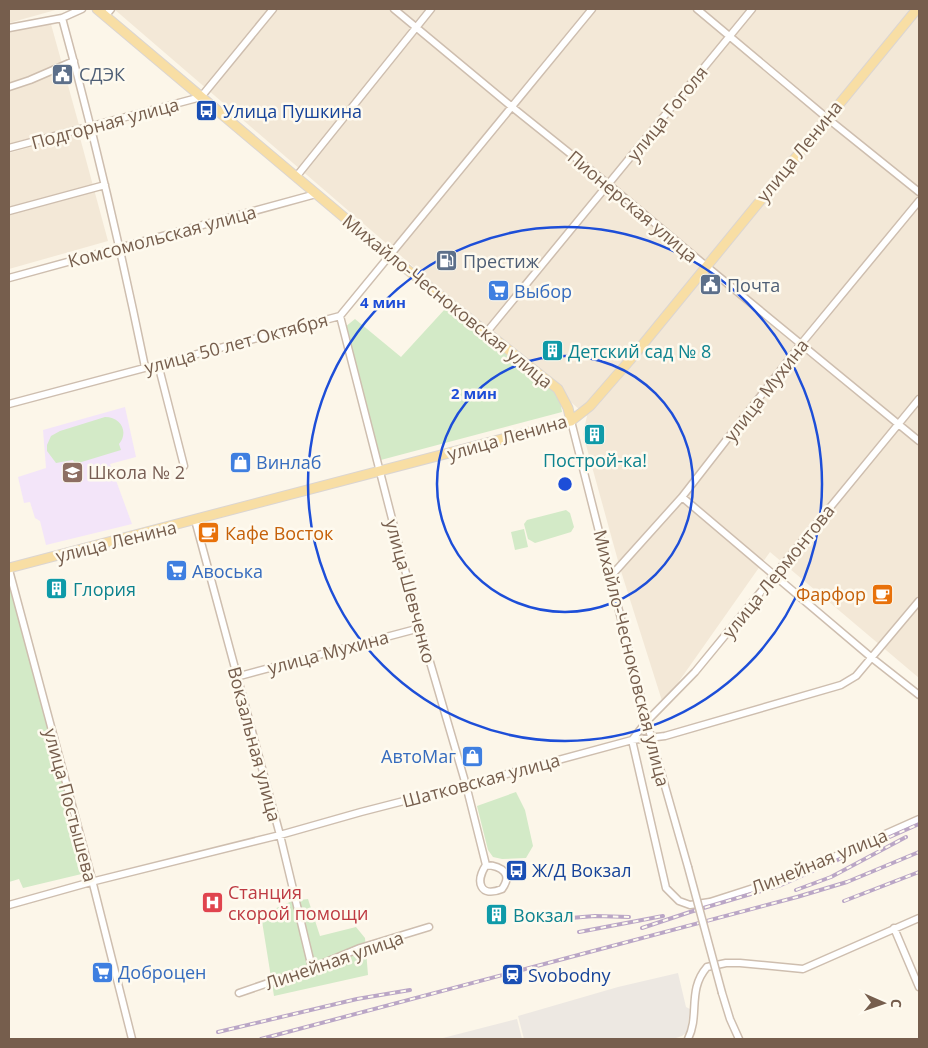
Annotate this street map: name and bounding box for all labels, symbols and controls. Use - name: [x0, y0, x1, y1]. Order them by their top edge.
- street label: улица Гоголя: [621, 60, 713, 166]
- public building icon: СДЭК: [51, 62, 75, 86]
- place label: СДЭК: [79, 62, 125, 86]
- street label: Подгорная улица: [29, 92, 181, 154]
- street label: улица Ленина: [751, 95, 847, 207]
- bus stop icon: Улица Пушкина: [195, 99, 219, 123]
- place label: Улица Пушкина: [223, 99, 362, 123]
- street label: Пионерская улица: [563, 145, 703, 267]
- street label: Комсомольская улица: [65, 199, 259, 273]
- street label: Михайло-Чесноковская улица: [338, 209, 558, 393]
- fuel station icon: Престиж: [435, 249, 459, 273]
- place label: Престиж: [463, 249, 540, 273]
- public building icon: Почта: [699, 273, 723, 297]
- place label: Почта: [727, 273, 780, 297]
- supermarket icon: Выбор: [486, 279, 510, 303]
- place label: Выбор: [514, 279, 572, 303]
- text: 4 мин: [360, 292, 406, 312]
- street label: улица 50 лет Октября: [142, 307, 330, 379]
- street label: улица Мухина: [718, 334, 814, 446]
- building icon: Детский сад № 8: [540, 339, 564, 363]
- place label: Детский сад № 8: [568, 339, 711, 363]
- text: 2 мин: [451, 383, 497, 403]
- street label: улица Ленина: [444, 408, 570, 466]
- building icon: Построй-ка!: [583, 423, 607, 447]
- place label: Построй-ка!: [543, 448, 647, 472]
- shop icon: Винлаб: [228, 450, 252, 474]
- place label: Винлаб: [256, 450, 321, 474]
- school or university icon: Школа № 2: [60, 460, 84, 484]
- place label: Школа № 2: [88, 460, 185, 484]
- centre of rings: [556, 475, 574, 493]
- street label: улица Лермонтова: [717, 499, 839, 643]
- street label: улица Ленина: [53, 514, 179, 568]
- street label: улица Шевченко: [380, 516, 442, 666]
- cafe icon: Кафе Восток: [197, 521, 221, 545]
- place label: Кафе Восток: [225, 521, 334, 545]
- street label: Михайло-Чесноковская улица: [588, 527, 676, 789]
- supermarket icon: Авоська: [164, 559, 188, 583]
- place label: Авоська: [192, 559, 263, 583]
- building icon: Глория: [45, 577, 69, 601]
- place label: Глория: [73, 577, 136, 601]
- place label: Фарфор: [796, 582, 866, 606]
- cafe icon: Фарфор: [870, 582, 894, 606]
- street label: улица Мухина: [265, 624, 391, 680]
- street label: Вокзальная улица: [223, 664, 287, 824]
- street label: улица Постышева: [39, 726, 103, 884]
- place label: АвтоМаг: [381, 744, 456, 768]
- shop icon: АвтоМаг: [460, 744, 484, 768]
- street label: Шатковская улица: [400, 747, 562, 813]
- street label: Линейная улица: [747, 823, 891, 899]
- bus stop icon: Ж/Д Вокзал: [504, 858, 528, 882]
- place label: Ж/Д Вокзал: [532, 858, 632, 882]
- place label: Станция скорой помощи: [228, 880, 368, 925]
- hospital icon: Станция скорой помощи: [200, 890, 224, 914]
- building icon: Вокзал: [485, 903, 509, 927]
- place label: Вокзал: [513, 903, 574, 927]
- street label: Линейная улица: [261, 925, 407, 995]
- supermarket icon: Доброцен: [90, 960, 114, 984]
- place label: Доброцен: [118, 960, 206, 984]
- station icon: Svobodny: [500, 963, 524, 987]
- place label: Svobodny: [528, 963, 612, 987]
- north arrow: [858, 978, 908, 1028]
- text: С: [887, 999, 906, 1008]

